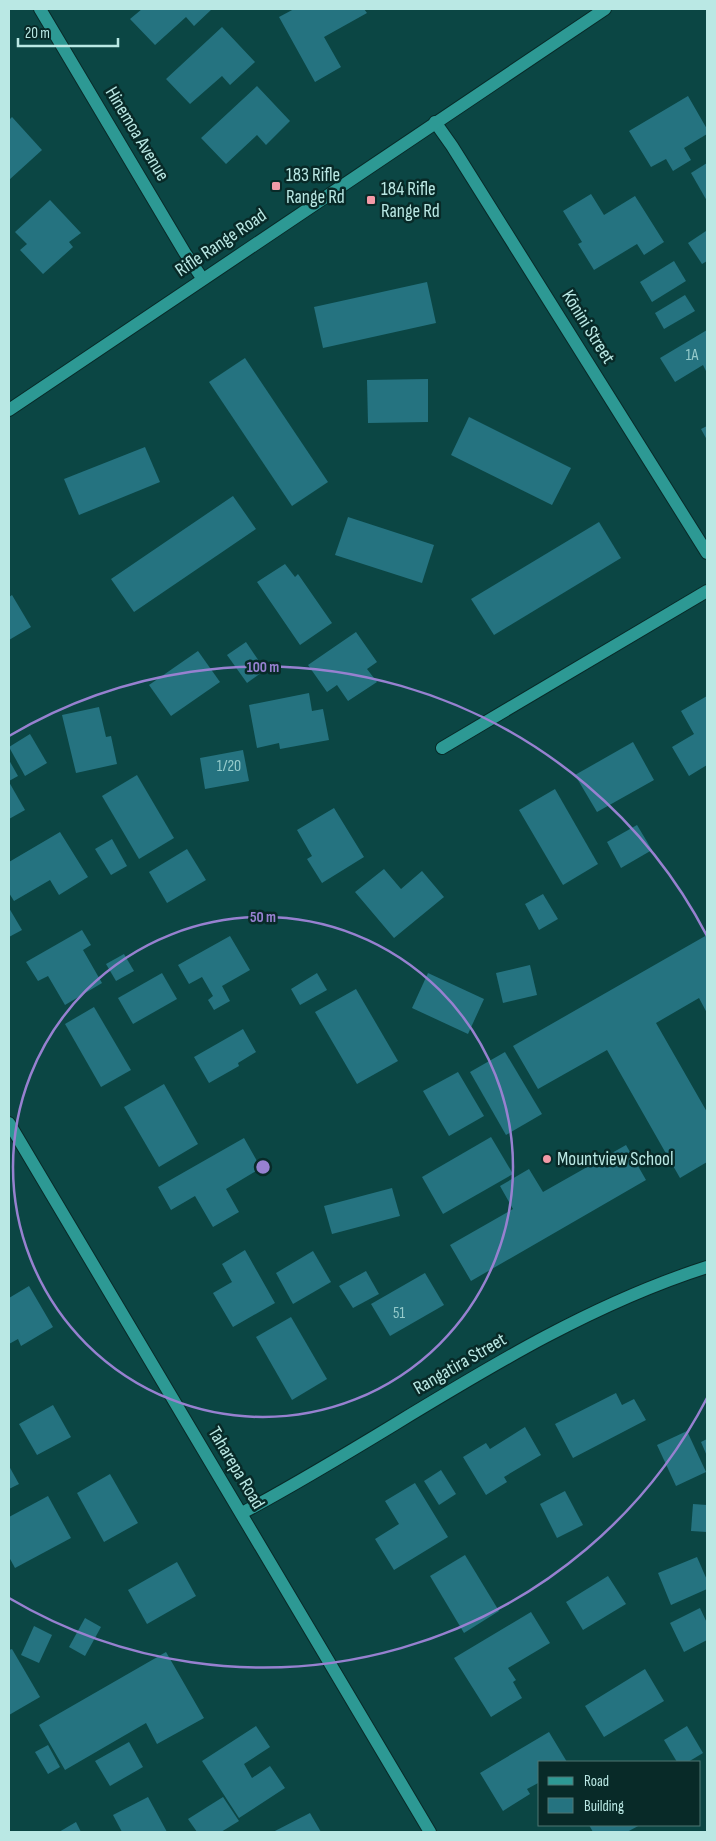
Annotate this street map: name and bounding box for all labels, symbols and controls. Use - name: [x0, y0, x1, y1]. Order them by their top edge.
- scale bar: [18, 15, 118, 47]
- text: 20 m: [25, 24, 50, 43]
- street label: Hinemoa Avenue: [100, 83, 174, 185]
- place label: 183 Rifle Range Rd: [286, 164, 345, 209]
- place label: 184 Rifle Range Rd: [381, 178, 440, 223]
- marker: 183 Rifle Range Rd: [270, 180, 282, 192]
- marker: 184 Rifle Range Rd: [365, 194, 377, 206]
- street label: Rifle Range Road: [171, 204, 271, 282]
- street label: Kōnini Street: [556, 286, 620, 368]
- house number: 1A: [686, 346, 698, 365]
- text: 100 m: [247, 658, 279, 677]
- house number: 1/20: [217, 757, 241, 776]
- text: 50 m: [250, 908, 276, 927]
- place label: Mountview School: [557, 1148, 674, 1171]
- marker: Mountview School: [541, 1153, 553, 1165]
- centre of rings: [254, 1158, 272, 1176]
- house number: 51: [393, 1304, 405, 1323]
- street label: Rangatira Street: [409, 1328, 511, 1400]
- street label: Taharepa Road: [202, 1423, 270, 1513]
- legend: [538, 1761, 701, 1826]
- text: Road: [584, 1772, 609, 1791]
- text: Building: [584, 1797, 624, 1816]

